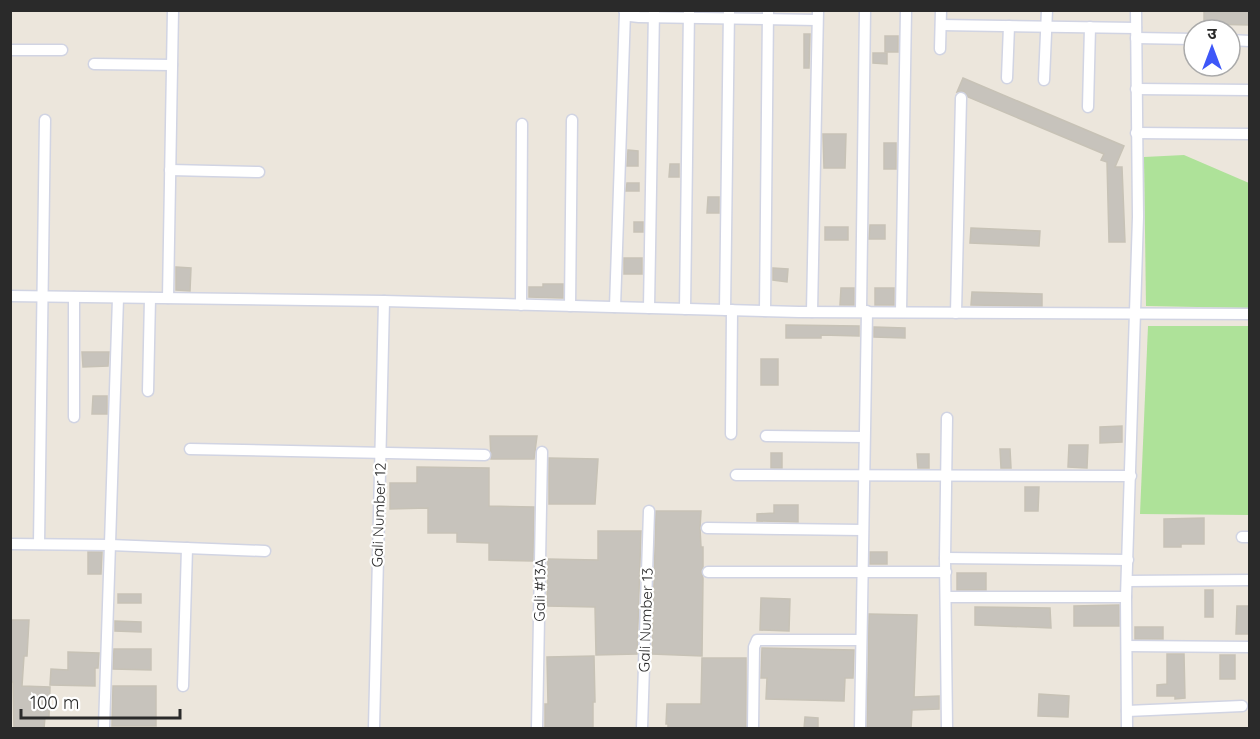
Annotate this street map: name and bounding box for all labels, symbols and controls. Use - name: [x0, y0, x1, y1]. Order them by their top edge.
- north arrow: [1182, 18, 1242, 78]
- text: उ: [1207, 23, 1217, 43]
- street label: Gali Number 12: [367, 462, 390, 568]
- street label: Gali #13A: [529, 558, 550, 622]
- street label: Gali Number 13: [634, 567, 657, 673]
- scale bar: [21, 682, 180, 720]
- text: 100 m: [30, 691, 79, 714]

